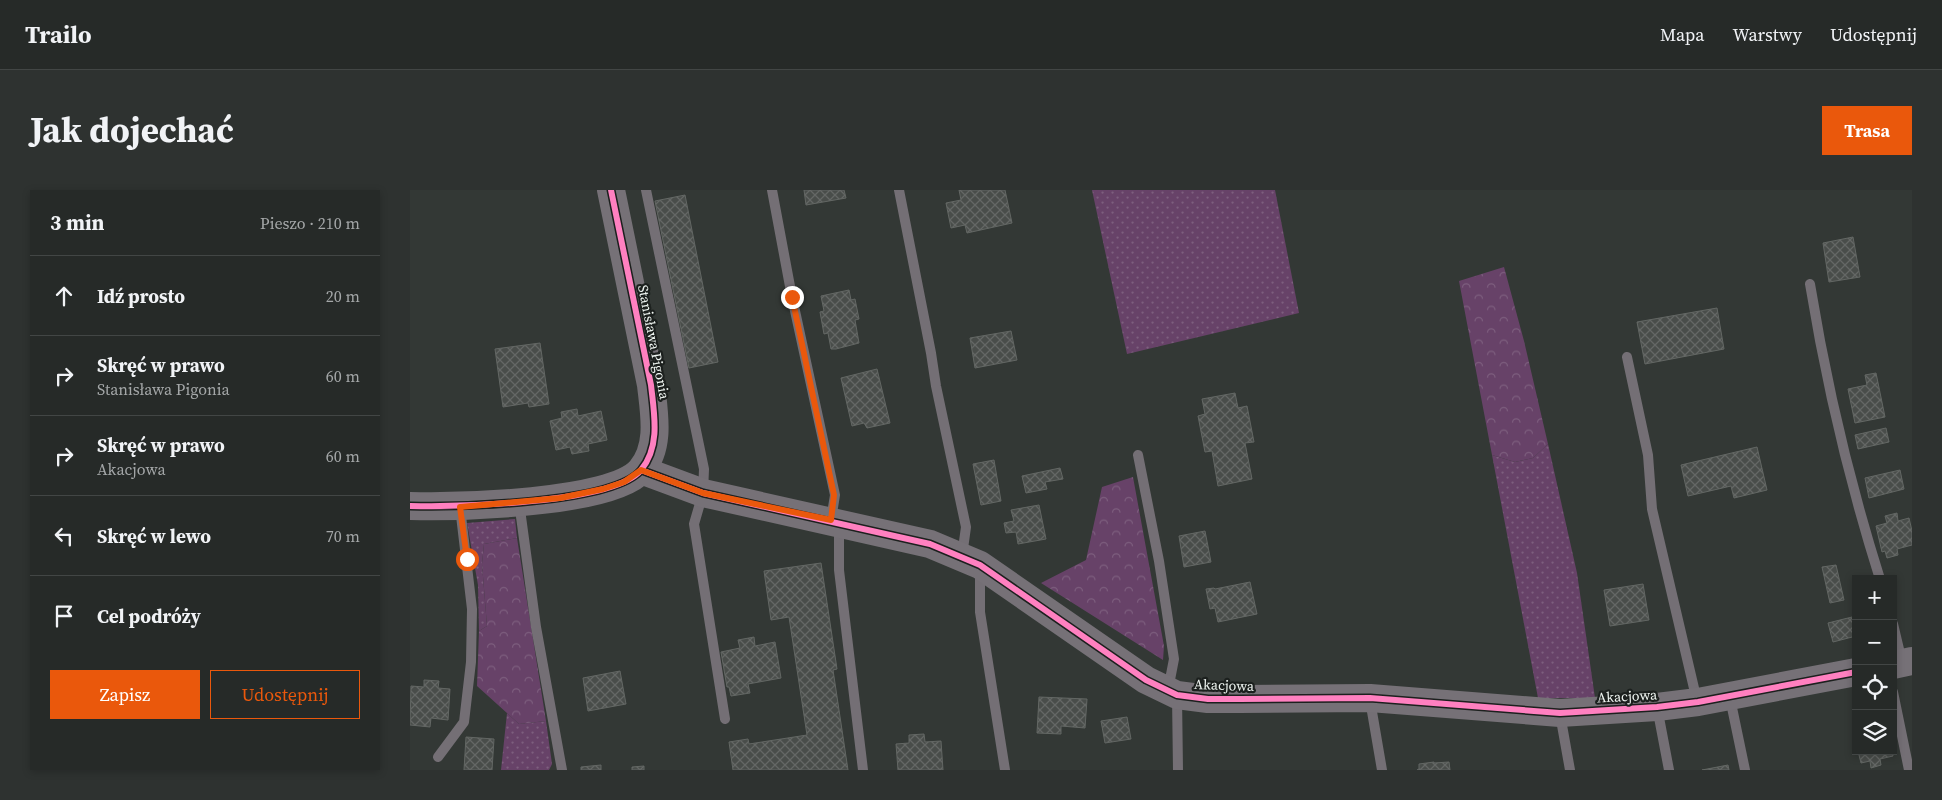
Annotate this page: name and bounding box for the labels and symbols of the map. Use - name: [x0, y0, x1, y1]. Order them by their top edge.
- street label: Stanisława Pigonia: [633, 283, 675, 402]
- route end: [781, 286, 804, 309]
- route start: [456, 548, 479, 571]
- street label: Akacjowa: [1194, 674, 1255, 696]
- street label: Akacjowa: [1596, 684, 1658, 708]

